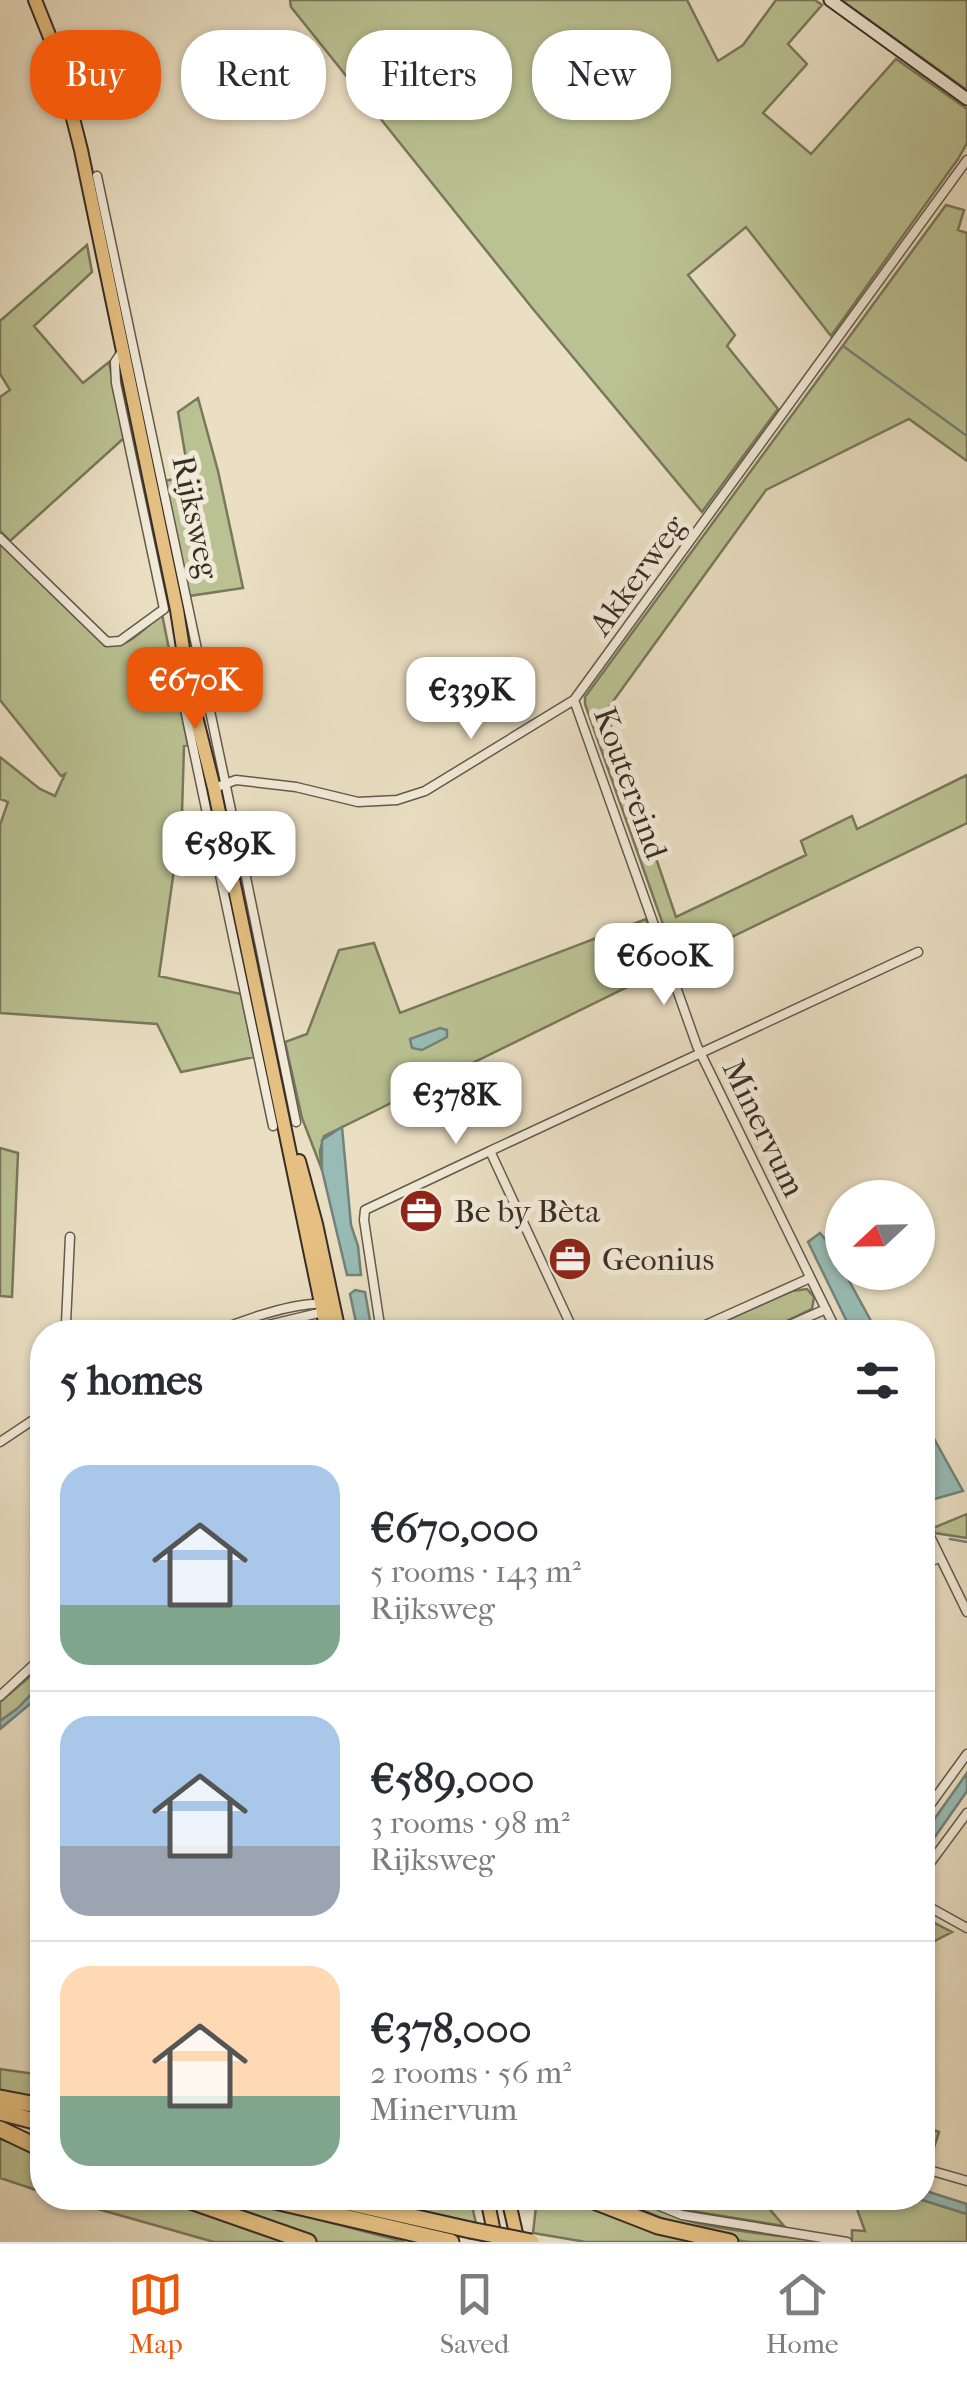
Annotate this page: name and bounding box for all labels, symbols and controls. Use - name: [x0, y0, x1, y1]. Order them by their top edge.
- chip: Buy: [30, 30, 161, 120]
- chip: Rent: [181, 30, 326, 120]
- chip: Filters: [346, 30, 512, 120]
- chip: New: [532, 30, 671, 120]
- street label: Rijksweg: [164, 452, 227, 583]
- street label: Akkerweg: [580, 507, 694, 644]
- pin: €670K: [125, 647, 265, 732]
- pin: €339K: [401, 657, 541, 742]
- text: €670K: [149, 661, 241, 698]
- text: €339K: [428, 671, 514, 708]
- street label: Koutereind: [586, 702, 675, 864]
- pin: €589K: [159, 811, 299, 896]
- text: €589K: [185, 825, 273, 862]
- pin: €600K: [594, 923, 734, 1008]
- text: €600K: [617, 937, 711, 974]
- street label: Minervum: [715, 1054, 813, 1203]
- pin: €378K: [386, 1062, 526, 1147]
- text: €378K: [413, 1076, 499, 1113]
- north arrow: [825, 1180, 935, 1290]
- map controls: [825, 1180, 935, 1290]
- office icon: Be by Bèta: [398, 1188, 444, 1234]
- place label: Be by Bèta: [454, 1193, 601, 1230]
- office icon: Geonius: [547, 1236, 593, 1282]
- place label: Geonius: [602, 1241, 714, 1278]
- icon: filters: [850, 1353, 905, 1408]
- text: 5 homes: [60, 1356, 203, 1405]
- text: €670,000: [370, 1504, 539, 1553]
- icon: home: [140, 1505, 260, 1625]
- text: 5 rooms · 143 m²: [370, 1553, 581, 1590]
- text: Rijksweg: [370, 1590, 495, 1627]
- text: €589,000: [370, 1755, 534, 1804]
- icon: home: [140, 1756, 260, 1876]
- text: 3 rooms · 98 m²: [370, 1804, 570, 1841]
- text: Rijksweg: [370, 1841, 495, 1878]
- text: €378,000: [370, 2005, 532, 2054]
- icon: home: [140, 2006, 260, 2126]
- text: 2 rooms · 56 m²: [370, 2054, 571, 2091]
- text: Minervum: [370, 2091, 517, 2128]
- tab: Map: [128, 2267, 183, 2360]
- tab: Saved: [440, 2267, 509, 2360]
- tab: Home: [766, 2267, 839, 2360]

